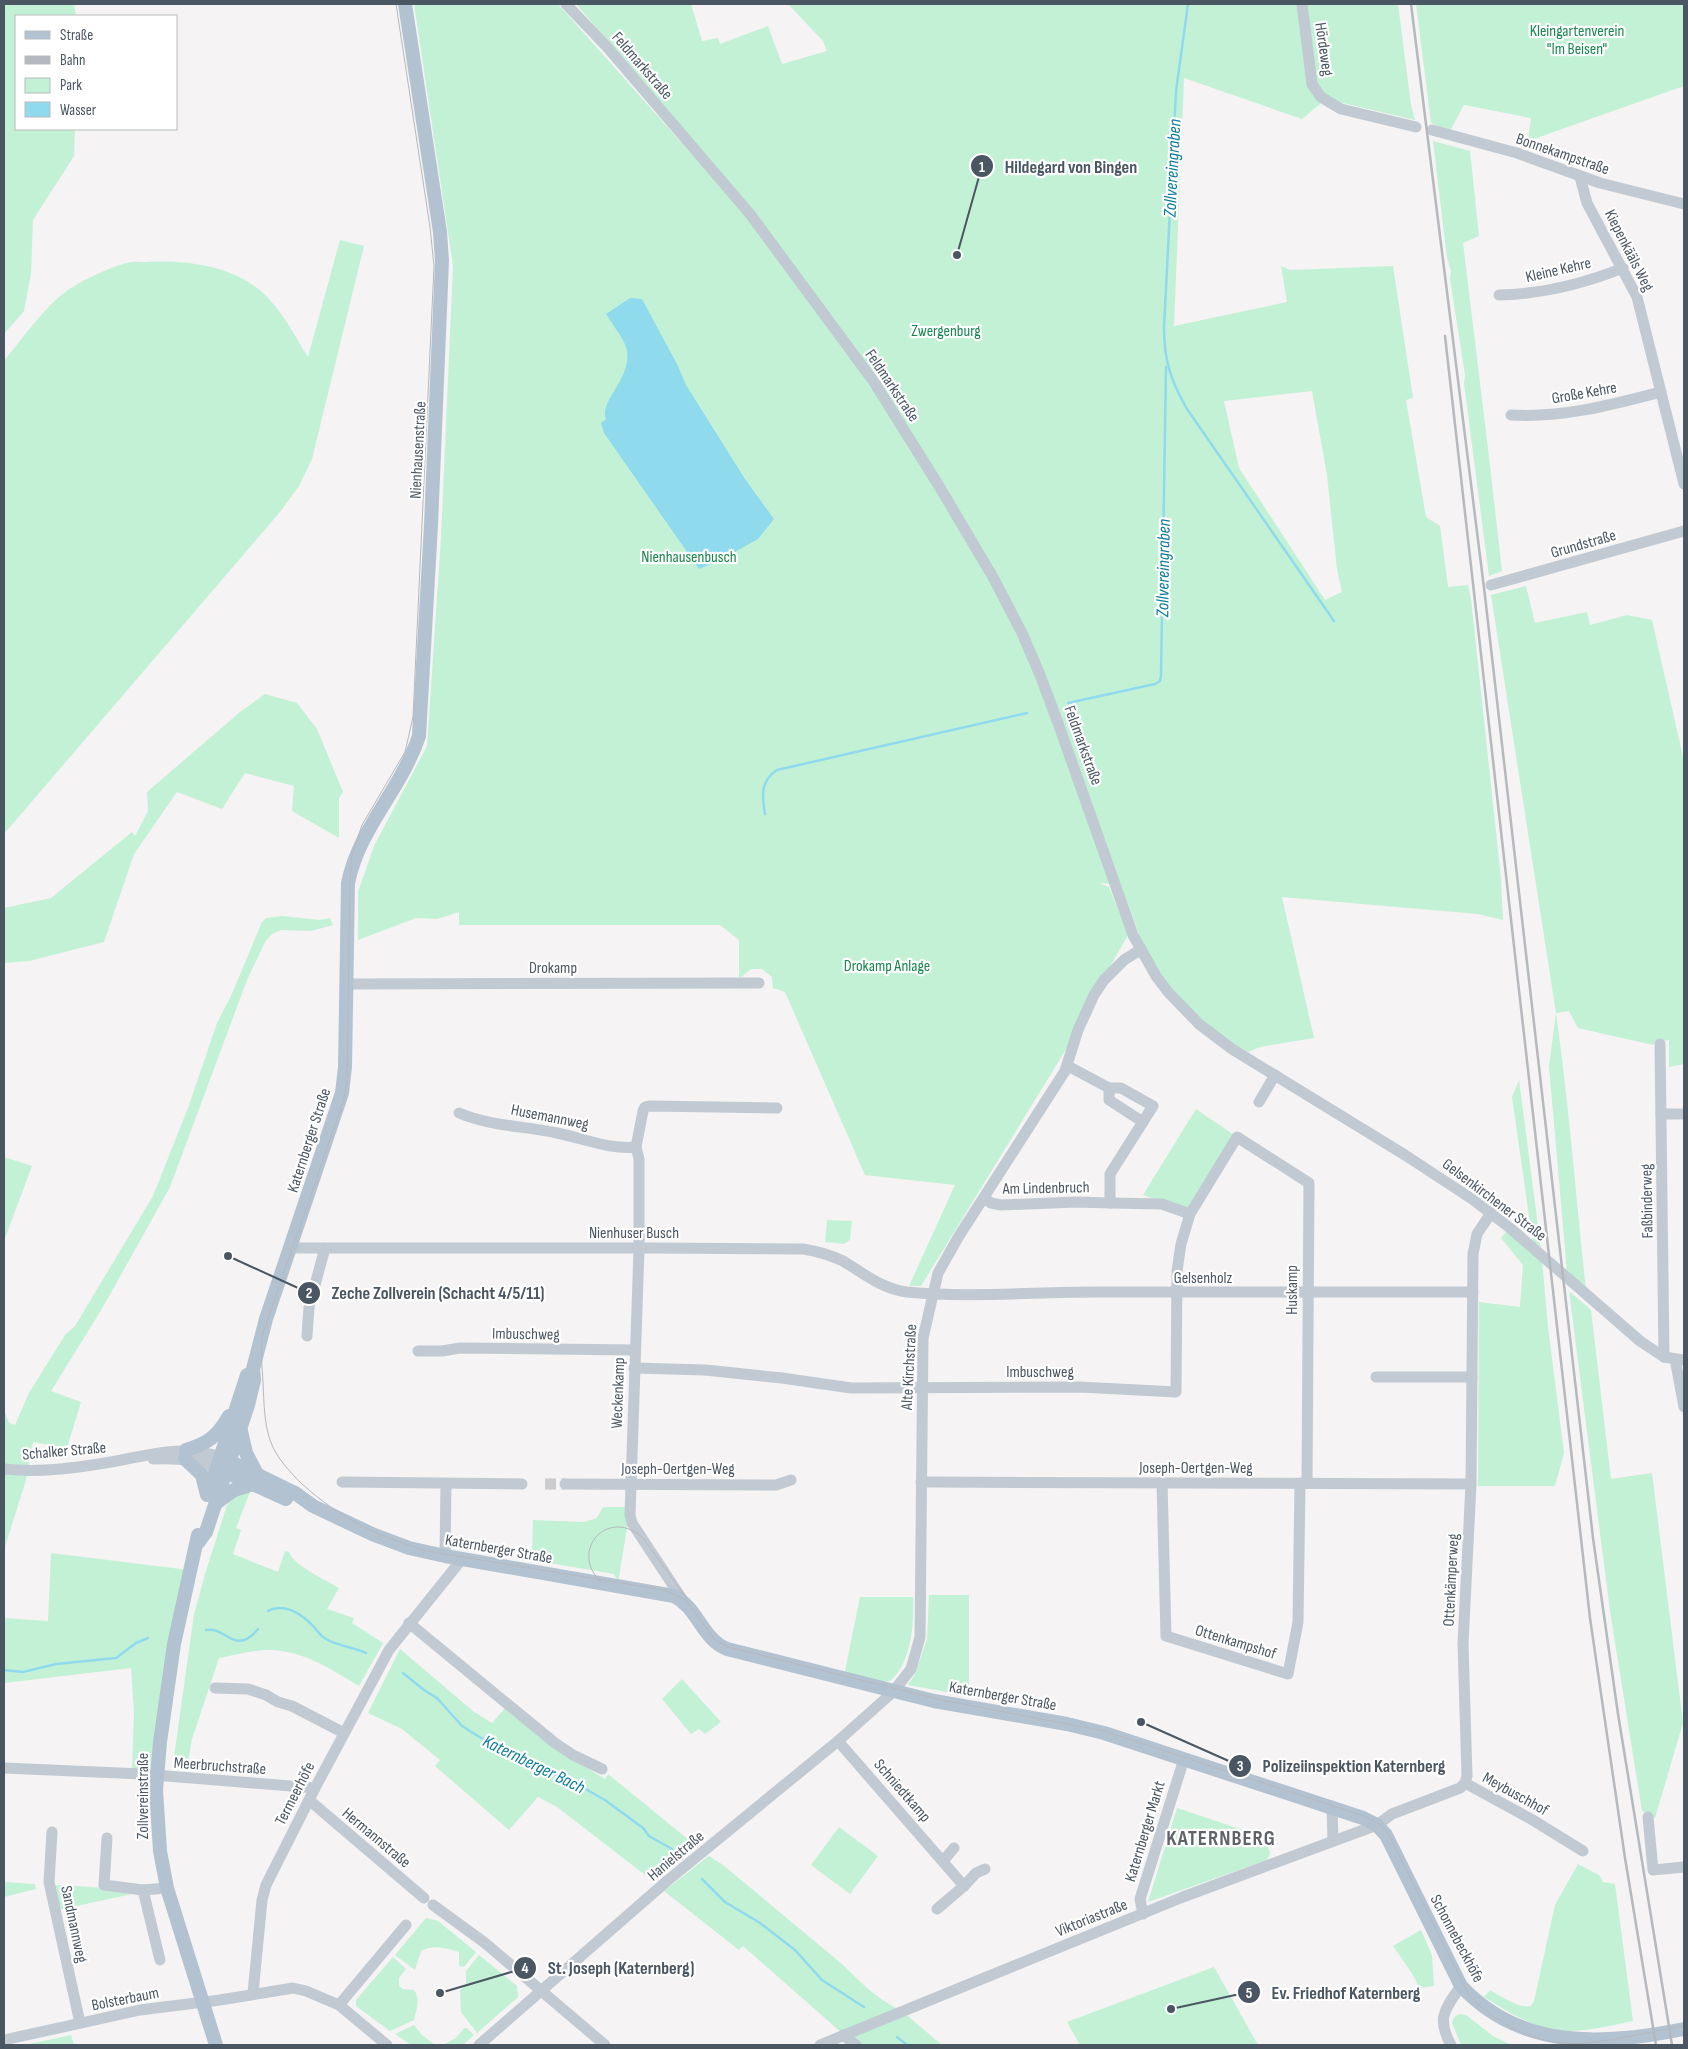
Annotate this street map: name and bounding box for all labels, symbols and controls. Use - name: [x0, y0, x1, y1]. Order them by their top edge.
- legend: [15, 15, 178, 130]
- street label: Hördeweg: [1310, 21, 1337, 77]
- park label: Kleingartenverein "Im Beisen": [1530, 22, 1624, 59]
- text: Straße: [60, 26, 93, 45]
- street label: Feldmarkstraße: [607, 28, 676, 104]
- text: Bahn: [60, 51, 85, 70]
- text: Park: [60, 76, 82, 95]
- text: Wasser: [60, 101, 97, 120]
- water label: Zollvereingraben: [1159, 118, 1186, 219]
- street label: Bonnekampstraße: [1513, 130, 1612, 179]
- callout: Hildegard von Bingen: [969, 150, 1147, 183]
- text: Hildegard von Bingen: [1005, 157, 1137, 178]
- text: 1: [979, 158, 985, 177]
- street label: Kiepenkääls Weg: [1600, 207, 1657, 295]
- street label: Kleine Kehre: [1524, 254, 1593, 287]
- park label: Zwergenburg: [911, 322, 981, 341]
- street label: Feldmarkstraße: [861, 346, 923, 426]
- street label: Große Kehre: [1550, 378, 1618, 409]
- street label: Nienhausenstraße: [406, 401, 431, 499]
- water label: Zollvereingraben: [1152, 518, 1175, 618]
- street label: Grundstraße: [1549, 526, 1618, 563]
- park label: Nienhausenbusch: [641, 548, 737, 567]
- street label: Feldmarkstraße: [1059, 703, 1106, 788]
- park label: Drokamp Anlage: [844, 957, 930, 976]
- street label: Drokamp: [529, 959, 577, 978]
- street label: Katernberger Straße: [284, 1086, 335, 1195]
- street label: Husemannweg: [509, 1101, 590, 1134]
- street label: Gelsenkirchener Straße: [1438, 1155, 1550, 1246]
- street label: Faßbinderweg: [1637, 1163, 1658, 1239]
- street label: Am Lindenbruch: [1001, 1178, 1090, 1199]
- street label: Nienhuser Busch: [589, 1224, 679, 1243]
- street label: Huskamp: [1283, 1265, 1302, 1315]
- street label: Gelsenholz: [1174, 1269, 1233, 1288]
- callout: Zeche Zollverein (Schacht 4/5/11): [297, 1276, 555, 1309]
- text: Zeche Zollverein (Schacht 4/5/11): [332, 1283, 545, 1304]
- text: 2: [306, 1284, 312, 1303]
- street label: Imbuschweg: [492, 1324, 560, 1345]
- street label: Alte Kirchstraße: [898, 1324, 921, 1411]
- street label: Weckenkamp: [608, 1357, 629, 1429]
- street label: Imbuschweg: [1006, 1363, 1074, 1382]
- street label: Schalker Straße: [21, 1438, 107, 1465]
- street label: Joseph-Oertgen-Weg: [1138, 1459, 1253, 1478]
- street label: Joseph-Oertgen-Weg: [620, 1460, 735, 1479]
- street label: Katernberger Straße: [444, 1531, 554, 1568]
- street label: Ottenkämperweg: [1440, 1533, 1463, 1627]
- street label: Ottenkampshof: [1193, 1621, 1279, 1664]
- street label: Katernberger Straße: [948, 1678, 1058, 1715]
- water label: Katernberger Bach: [479, 1731, 589, 1798]
- callout: Polizeiinspektion Katernberg: [1228, 1750, 1456, 1783]
- street label: Zollvereinstraße: [134, 1753, 153, 1839]
- street label: Meerbruchstraße: [173, 1754, 267, 1779]
- street label: Schniedtkamp: [869, 1756, 934, 1826]
- text: Polizeiinspektion Katernberg: [1263, 1756, 1446, 1777]
- text: 3: [1237, 1757, 1244, 1776]
- street label: Termeerhöfe: [271, 1759, 319, 1828]
- street label: Meybuschhof: [1479, 1768, 1552, 1820]
- street label: Katernberger Markt: [1121, 1779, 1170, 1884]
- street label: Hermannstraße: [338, 1804, 414, 1872]
- district label: KATERNBERG: [1166, 1826, 1276, 1851]
- street label: Hanielstraße: [644, 1827, 708, 1885]
- street label: Sandmannweg: [56, 1884, 91, 1965]
- street label: Schonnebeckhöfe: [1426, 1892, 1488, 1986]
- street label: Viktoriastraße: [1053, 1895, 1130, 1941]
- callout: St. Joseph (Katernberg): [513, 1952, 705, 1985]
- text: St. Joseph (Katernberg): [548, 1958, 694, 1979]
- text: 4: [522, 1959, 529, 1978]
- callout: Ev. Friedhof Katernberg: [1236, 1976, 1430, 2009]
- text: Ev. Friedhof Katernberg: [1272, 1983, 1421, 2004]
- street label: Bolsterbaum: [90, 1984, 160, 2015]
- text: 5: [1246, 1984, 1253, 2003]

